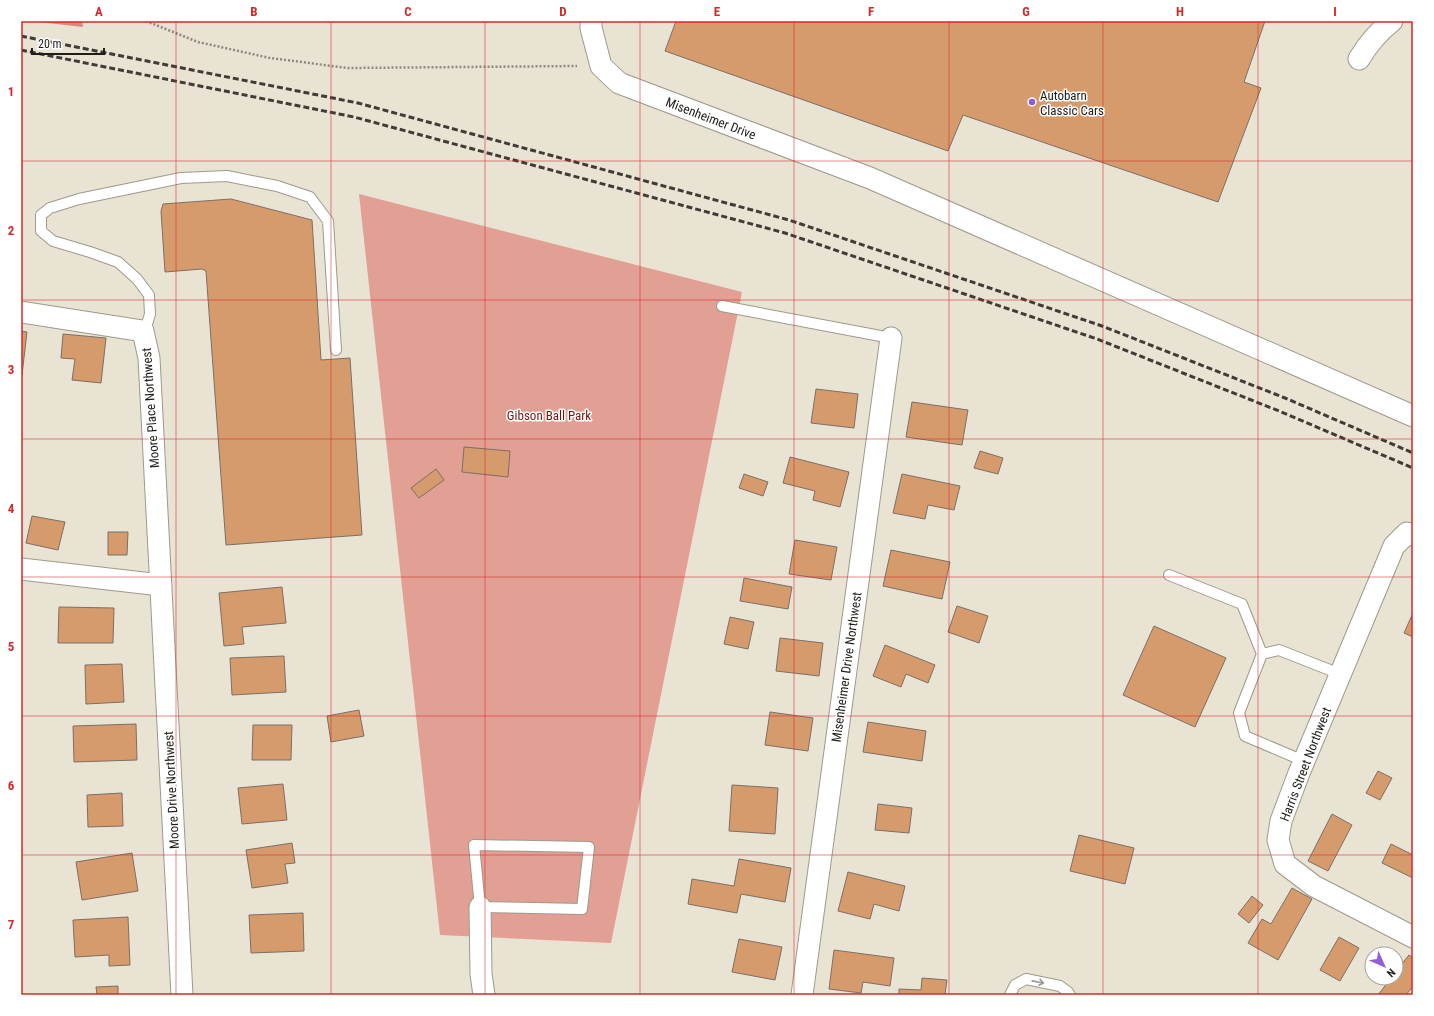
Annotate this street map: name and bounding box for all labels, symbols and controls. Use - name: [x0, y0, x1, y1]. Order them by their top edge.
- text: A: [95, 4, 103, 19]
- text: B: [250, 4, 258, 19]
- text: C: [404, 4, 412, 19]
- text: D: [559, 4, 567, 19]
- text: E: [714, 4, 721, 19]
- text: F: [868, 4, 874, 19]
- text: G: [1022, 4, 1030, 19]
- text: H: [1176, 4, 1184, 19]
- text: I: [1333, 4, 1337, 19]
- scale bar: [32, 30, 104, 56]
- text: 20 m: [38, 37, 62, 51]
- text: 1: [8, 84, 14, 99]
- place label: Autobarn Classic Cars: [1040, 88, 1104, 118]
- street label: Misenheimer Drive: [664, 94, 758, 143]
- marker: Autobarn Classic Cars: [1027, 97, 1037, 107]
- text: 2: [8, 223, 15, 238]
- street label: Moore Place Northwest: [139, 347, 162, 469]
- text: 3: [8, 362, 14, 377]
- park label: Gibson Ball Park: [507, 408, 591, 423]
- text: 4: [8, 501, 15, 516]
- street label: Misenheimer Drive Northwest: [829, 591, 864, 743]
- text: 5: [8, 639, 15, 654]
- street label: Harris Street Northwest: [1277, 705, 1334, 823]
- street label: Moore Drive Northwest: [161, 731, 182, 849]
- text: 6: [8, 778, 15, 793]
- text: 7: [8, 917, 15, 932]
- north arrow: [1364, 946, 1404, 986]
- text: N: [1384, 966, 1398, 980]
- one-way arrow: [1031, 978, 1044, 986]

